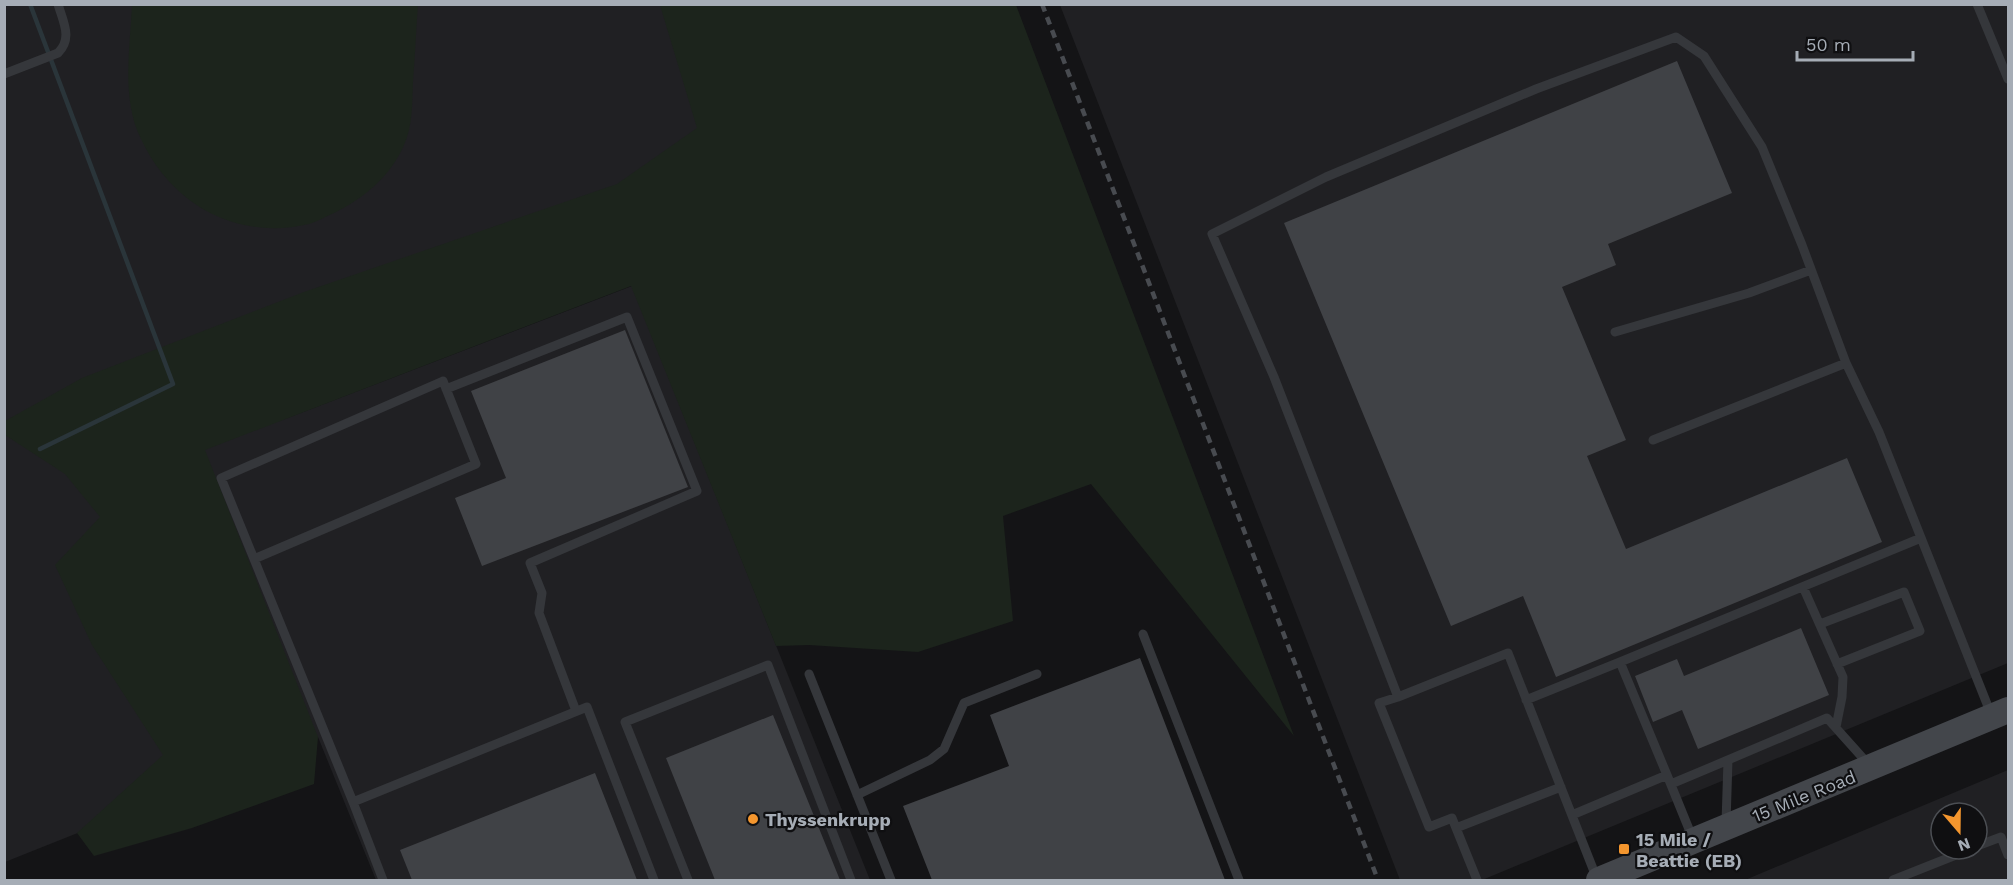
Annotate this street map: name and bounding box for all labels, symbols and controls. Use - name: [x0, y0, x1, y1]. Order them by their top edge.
- scale bar: [1797, 24, 1912, 62]
- text: 50 m: [1806, 34, 1851, 55]
- street label: 15 Mile Road: [1749, 766, 1859, 826]
- north arrow: [1929, 801, 1989, 861]
- place label: Thyssenkrupp: [765, 809, 891, 830]
- marker: Thyssenkrupp: [746, 812, 760, 826]
- place label: 15 Mile / Beattie (EB): [1636, 829, 1742, 871]
- text: N: [1955, 834, 1973, 856]
- marker: 15 Mile / Beattie (EB): [1617, 842, 1631, 856]

